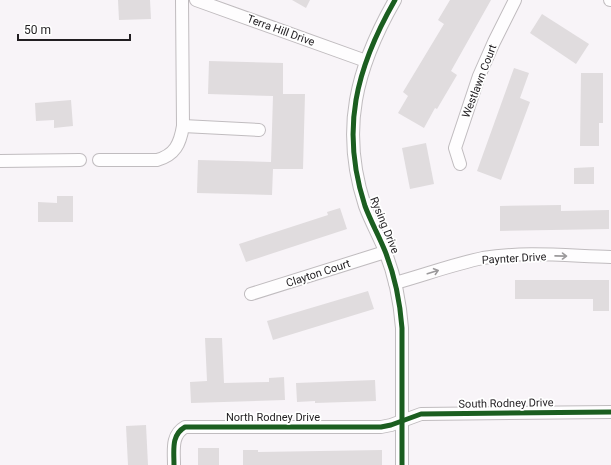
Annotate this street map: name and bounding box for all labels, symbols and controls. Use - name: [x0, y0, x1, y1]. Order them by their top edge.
- street label: Terra Hill Drive: [245, 12, 317, 49]
- scale bar: [18, 16, 130, 42]
- text: 50 m: [24, 23, 51, 37]
- street label: Westlawn Court: [460, 42, 500, 120]
- street label: Rysing Drive: [367, 195, 402, 256]
- street label: Paynter Drive: [481, 250, 547, 267]
- one-way arrow: [554, 252, 567, 259]
- street label: Clayton Court: [284, 257, 352, 290]
- one-way arrow: [426, 268, 439, 275]
- street label: South Rodney Drive: [458, 396, 554, 411]
- street label: North Rodney Drive: [226, 411, 320, 424]

